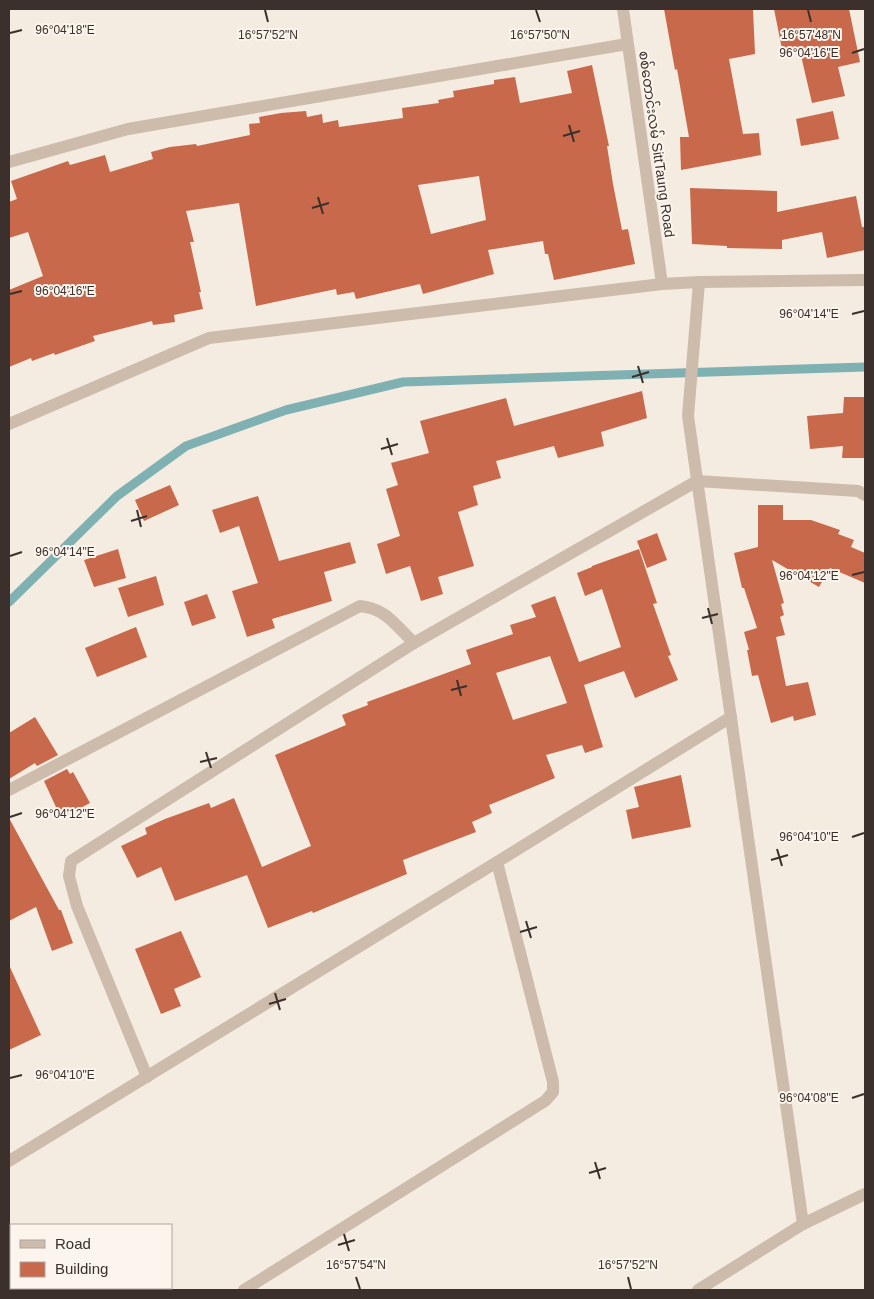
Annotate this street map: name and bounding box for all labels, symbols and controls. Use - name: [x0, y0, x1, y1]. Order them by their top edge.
- text: 96°04'18"E: [35, 23, 95, 37]
- text: 16°57'52"N: [238, 28, 298, 42]
- text: 16°57'50"N: [510, 28, 570, 42]
- text: 16°57'48"N: [781, 28, 841, 42]
- text: 96°04'16"E: [779, 46, 839, 60]
- street label: စစ်တောင်းလမ် SittTaung Road: [636, 49, 680, 238]
- text: 96°04'16"E: [35, 284, 95, 298]
- text: 96°04'14"E: [779, 307, 839, 321]
- text: 96°04'14"E: [35, 545, 95, 559]
- text: 96°04'12"E: [779, 569, 839, 583]
- text: 96°04'12"E: [35, 807, 95, 821]
- text: 96°04'10"E: [779, 830, 839, 844]
- text: 96°04'10"E: [35, 1068, 95, 1082]
- text: 96°04'08"E: [779, 1091, 839, 1105]
- legend: [10, 1224, 172, 1289]
- text: Road: [55, 1235, 91, 1252]
- text: 16°57'54"N: [326, 1258, 386, 1272]
- text: 16°57'52"N: [598, 1258, 658, 1272]
- text: Building: [55, 1260, 108, 1277]

